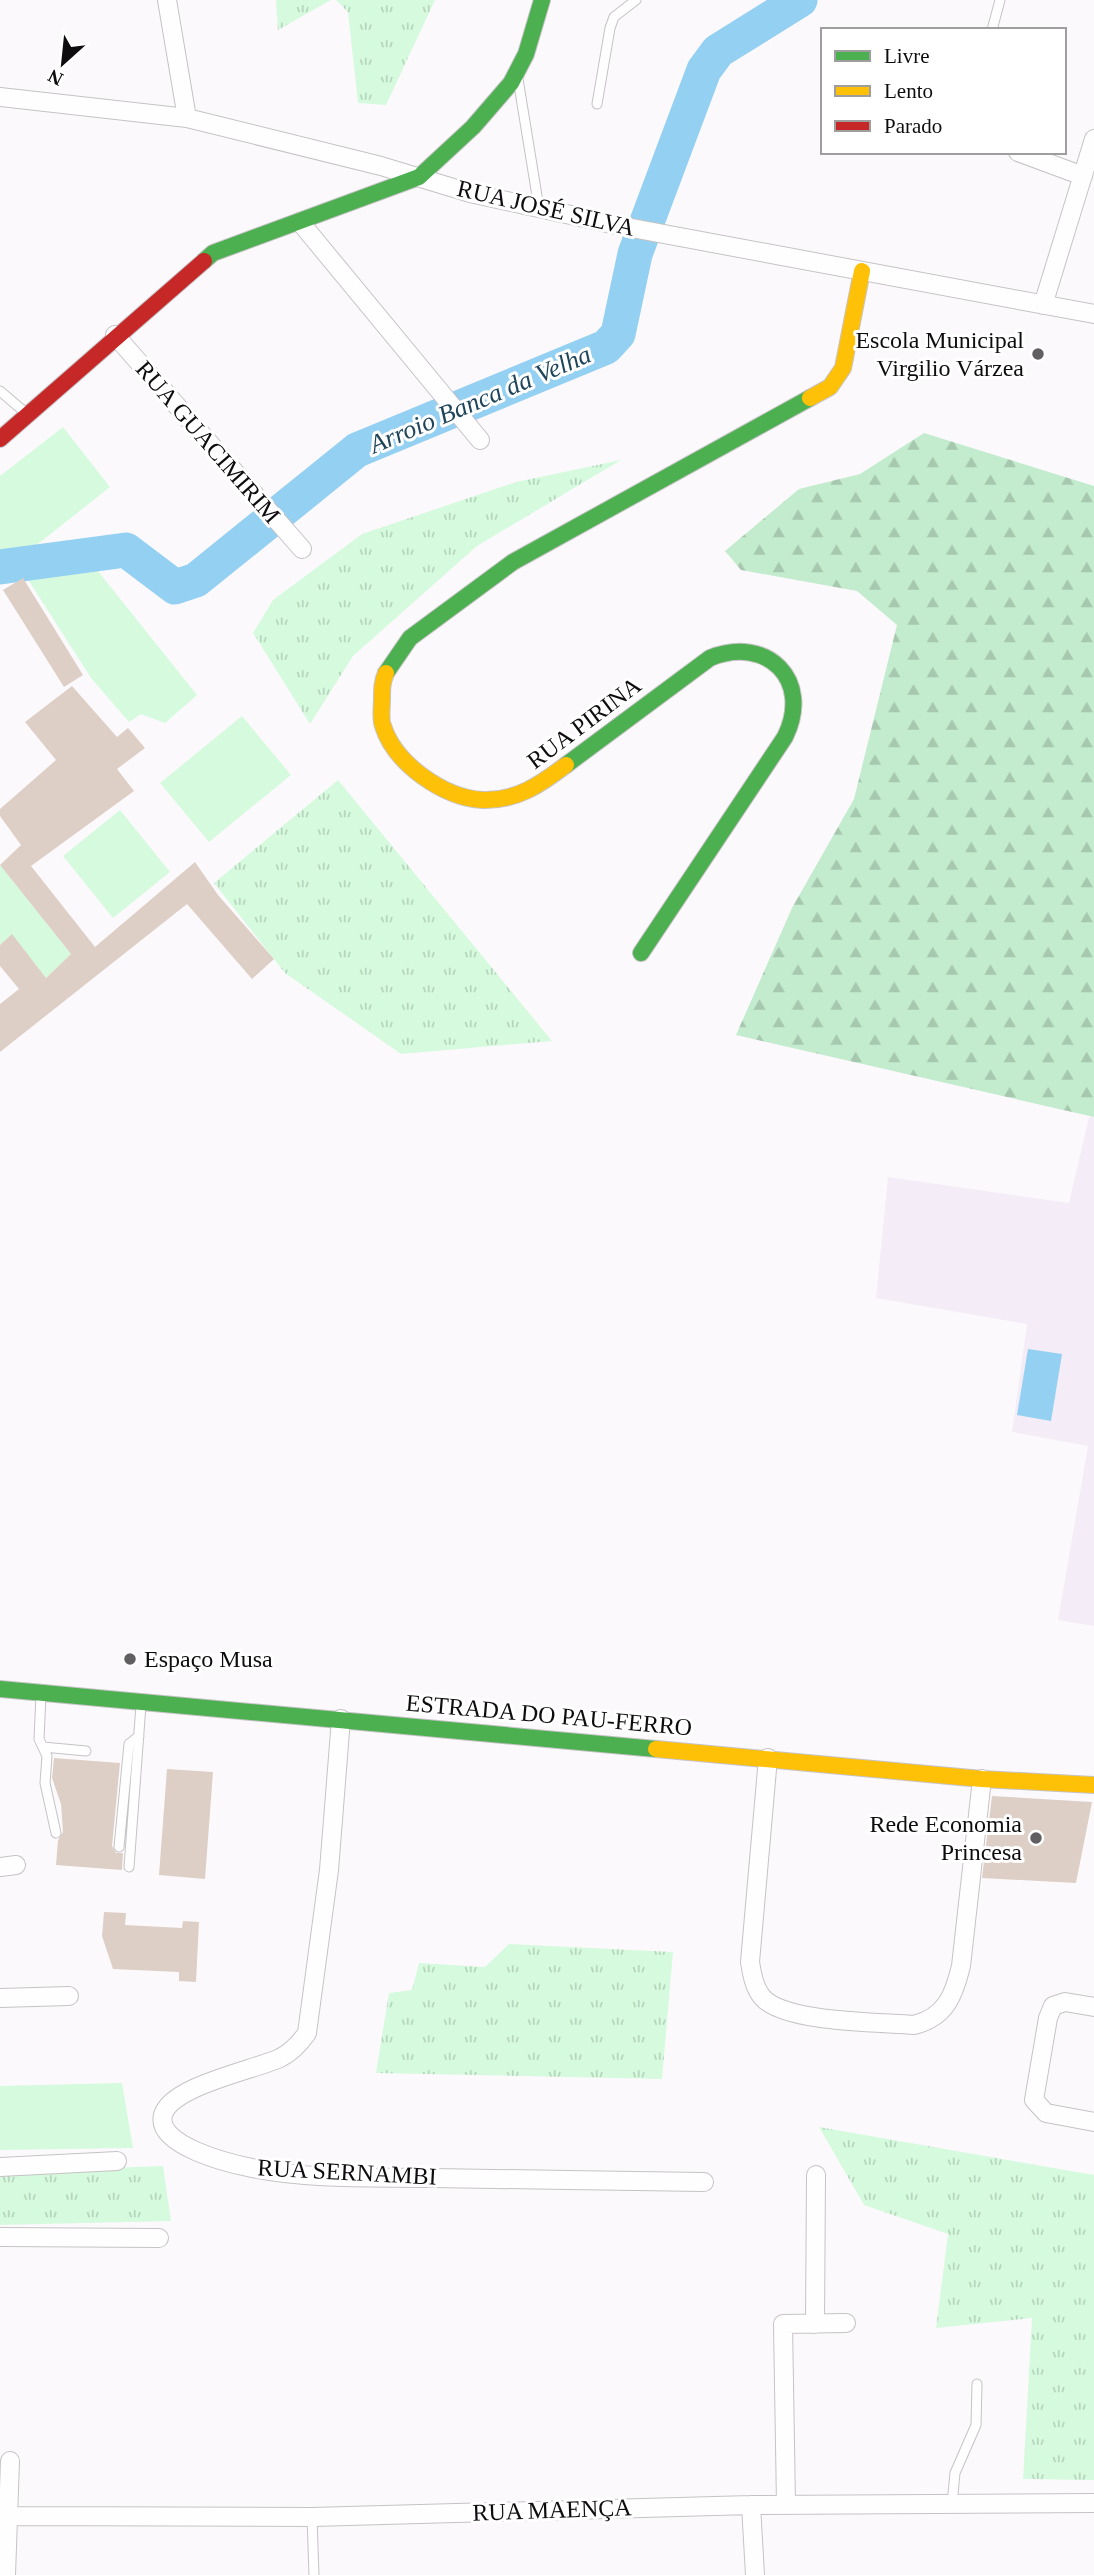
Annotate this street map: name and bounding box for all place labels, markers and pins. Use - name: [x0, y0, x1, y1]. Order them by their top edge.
- place label: Escola Municipal Virgilio Várzea: [855, 327, 1024, 381]
- marker: Escola Municipal Virgilio Várzea: [1030, 346, 1046, 362]
- place label: Espaço Musa: [144, 1646, 273, 1672]
- marker: Espaço Musa: [122, 1651, 138, 1667]
- place label: Rede Economia Princesa: [869, 1811, 1022, 1865]
- marker: Rede Economia Princesa: [1028, 1830, 1044, 1846]

